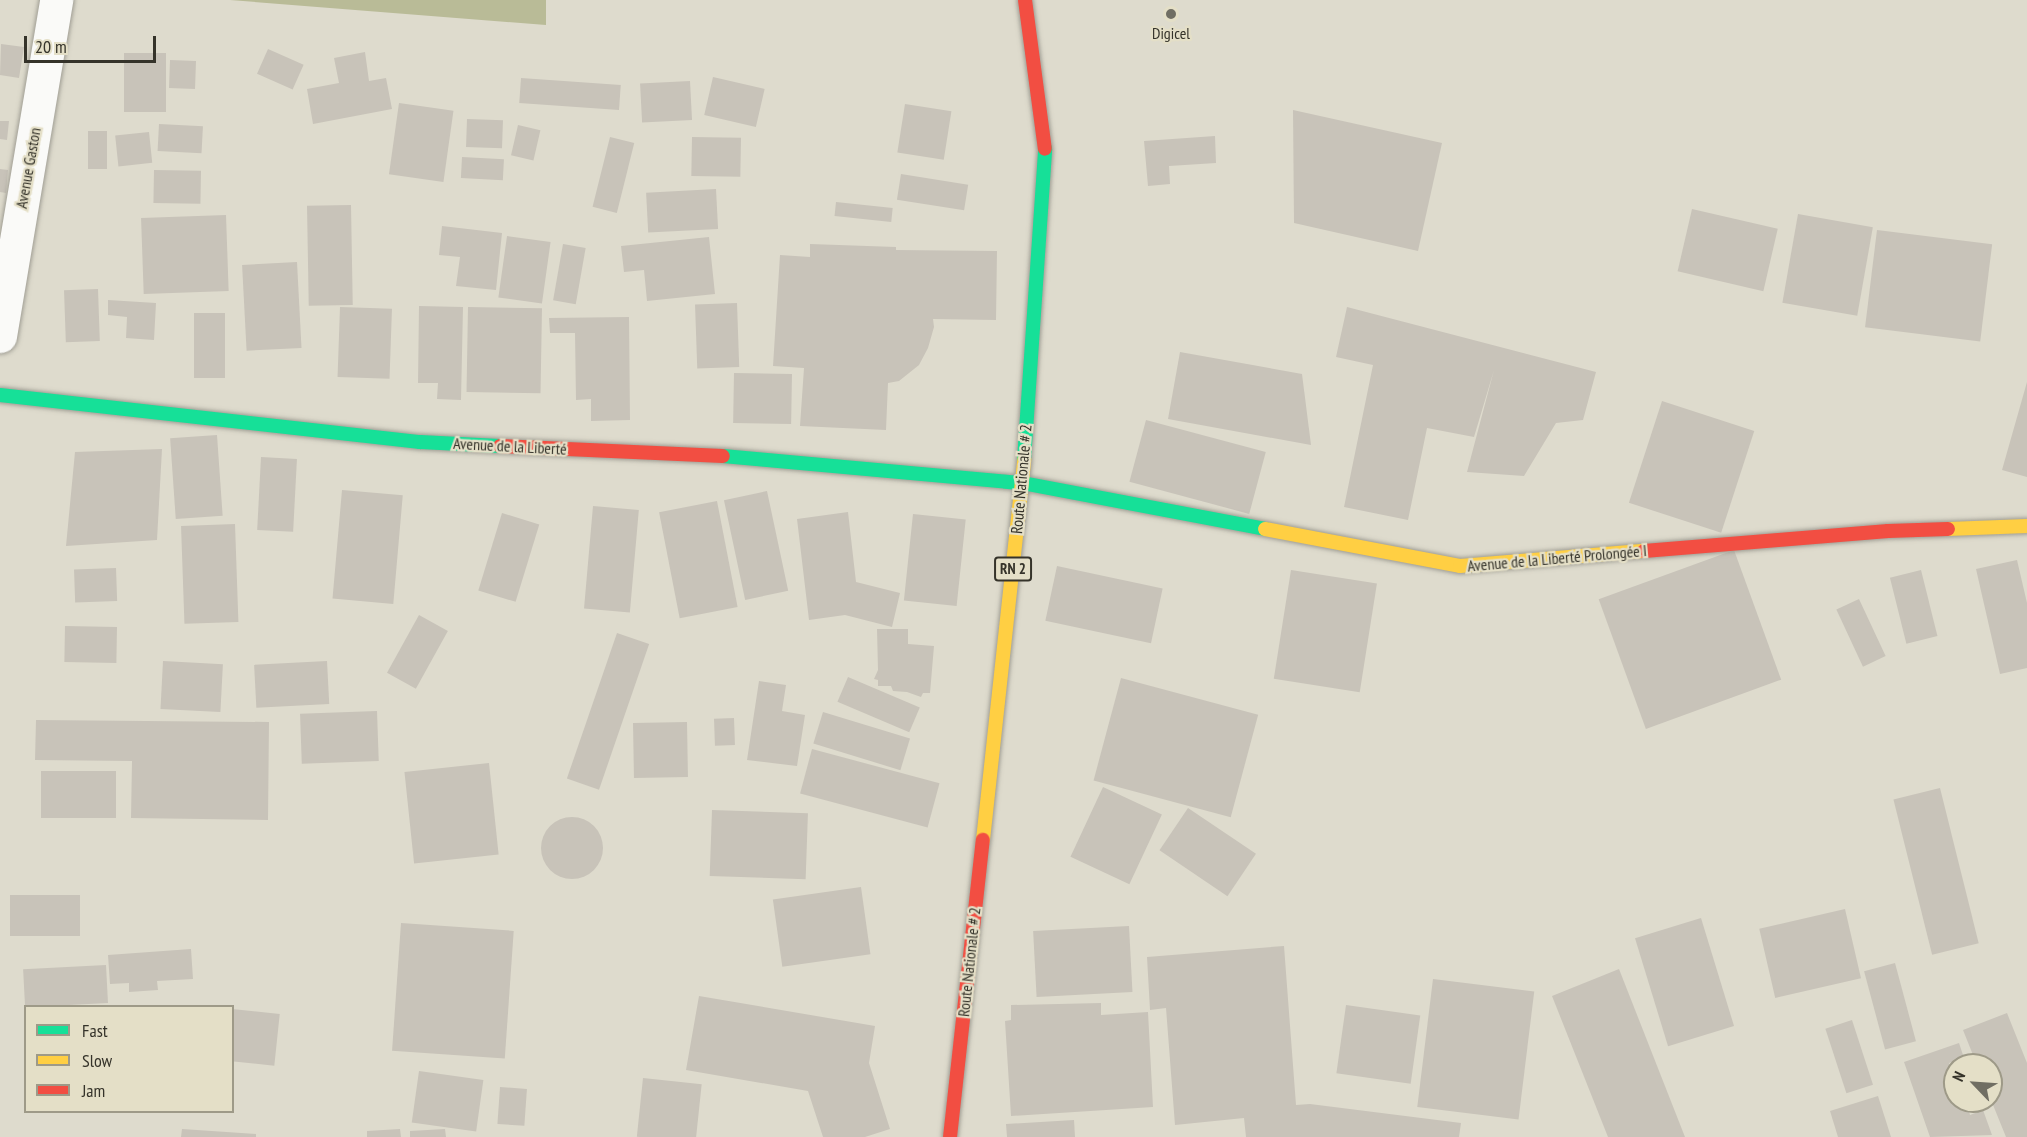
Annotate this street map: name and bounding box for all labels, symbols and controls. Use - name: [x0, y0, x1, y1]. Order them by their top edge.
- marker: Digicel: [1164, 7, 1178, 21]
- place label: Digicel: [1152, 23, 1190, 43]
- scale bar: [27, 24, 159, 62]
- text: 20 m: [35, 35, 67, 58]
- street label: Avenue Gaston: [11, 126, 45, 210]
- street label: Route Nationale # 2: [1007, 423, 1035, 535]
- street label: Avenue de la Liberté: [453, 433, 567, 459]
- street label: Avenue de la Liberté Prolongée I: [1467, 541, 1647, 575]
- road number: RN 2: [994, 557, 1032, 581]
- street label: Route Nationale # 2: [954, 906, 984, 1018]
- legend: [24, 1005, 234, 1113]
- text: Fast: [82, 1019, 108, 1042]
- text: Slow: [82, 1049, 112, 1072]
- north arrow: [1943, 1053, 2003, 1113]
- text: N: [1948, 1068, 1969, 1084]
- text: Jam: [82, 1079, 105, 1102]

